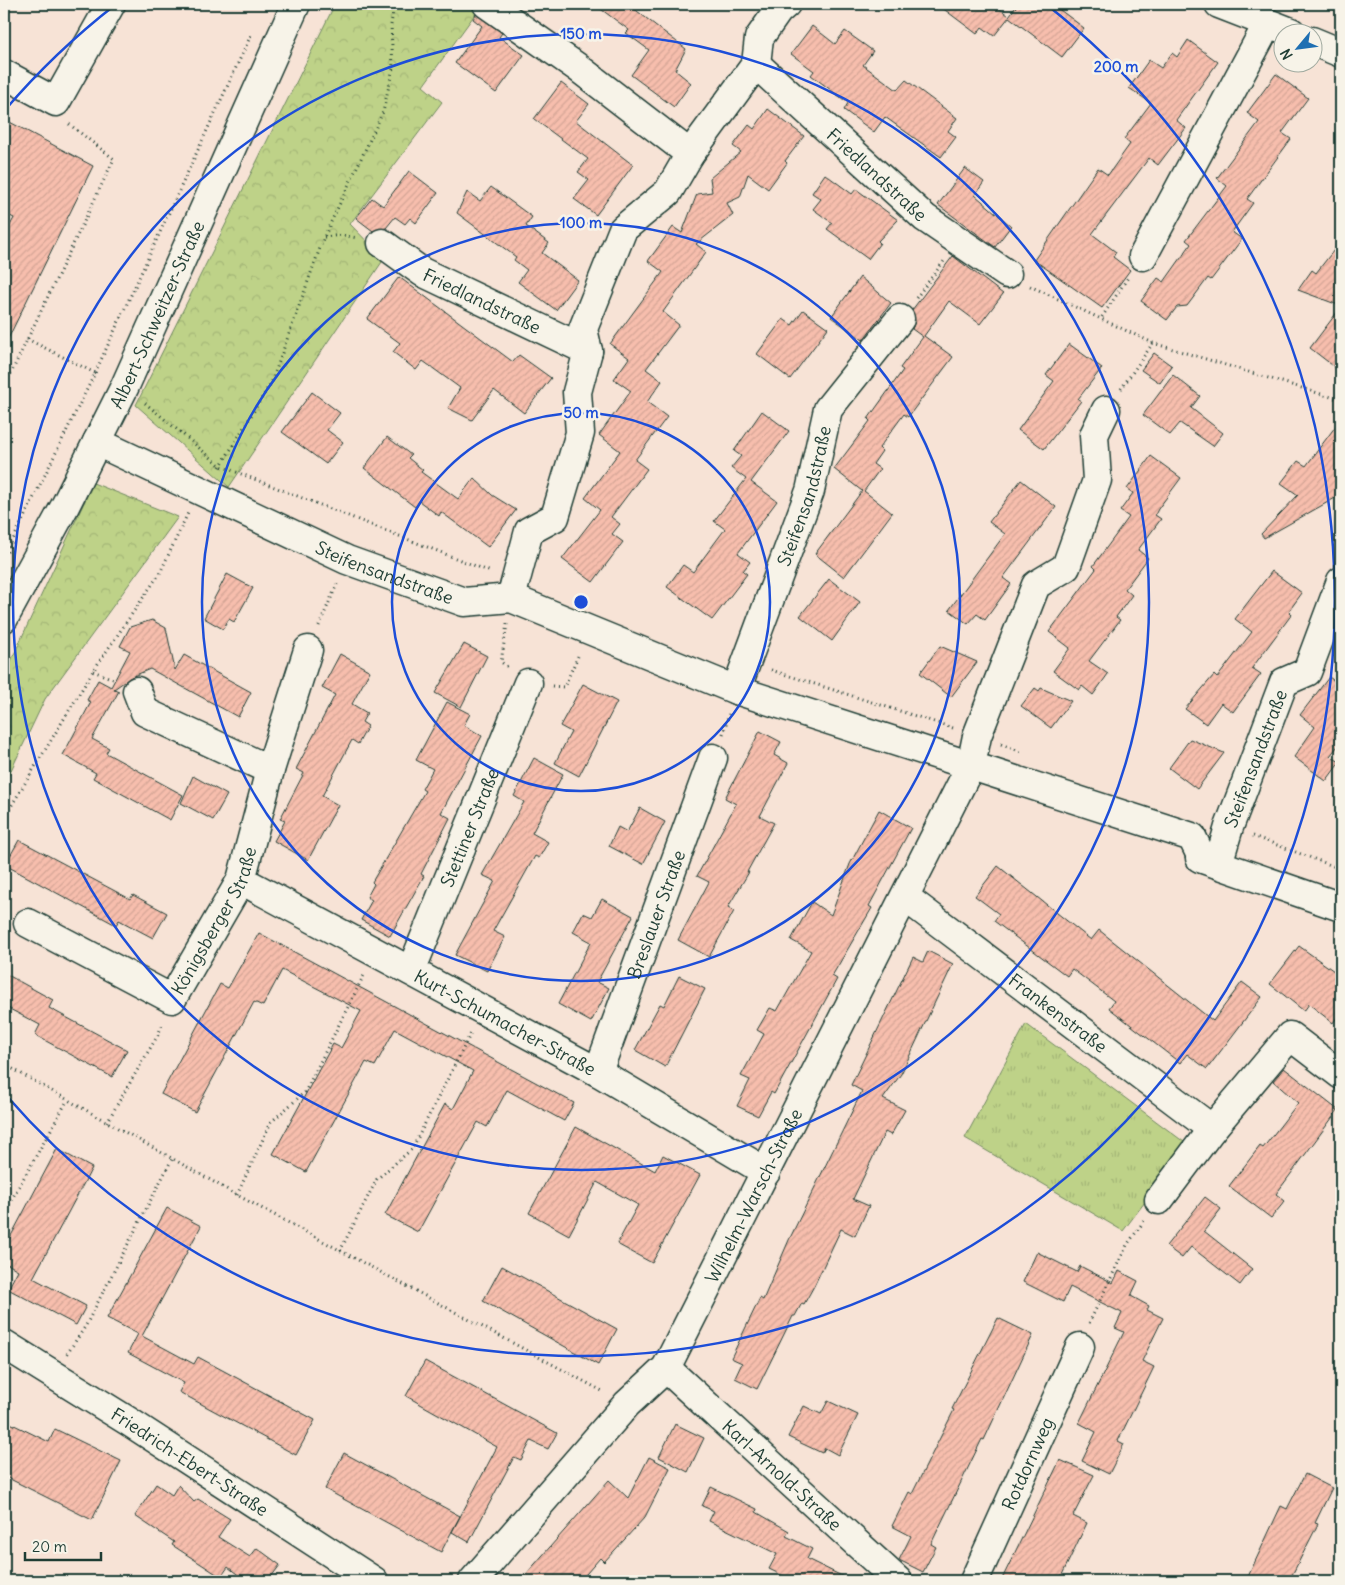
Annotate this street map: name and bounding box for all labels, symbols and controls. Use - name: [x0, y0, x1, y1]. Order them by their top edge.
- north arrow: [1272, 22, 1322, 72]
- text: 150 m: [560, 24, 602, 43]
- text: N: [1276, 46, 1297, 63]
- text: 200 m: [1094, 57, 1138, 76]
- street label: Friedlandstraße: [822, 123, 932, 226]
- text: 100 m: [560, 213, 602, 232]
- street label: Albert-Schweitzer-Straße: [104, 217, 209, 412]
- street label: Friedlandstraße: [420, 263, 545, 338]
- text: 50 m: [563, 403, 599, 422]
- street label: Steifensandstraße: [772, 424, 835, 569]
- street label: Steifensandstraße: [312, 535, 457, 609]
- centre of rings: [572, 593, 590, 611]
- street label: Steifensandstraße: [1218, 686, 1292, 831]
- street label: Stettiner Straße: [435, 765, 504, 890]
- street label: Königsberger Straße: [165, 844, 261, 999]
- street label: Breslauer Straße: [622, 847, 690, 982]
- street label: Kurt-Schumacher-Straße: [410, 964, 600, 1080]
- street label: Frankenstraße: [1004, 968, 1112, 1057]
- street label: Wilhelm-Warsch-Straße: [700, 1104, 807, 1287]
- street label: Friedrich-Ebert-Straße: [107, 1402, 273, 1521]
- street label: Rotdornweg: [996, 1413, 1058, 1514]
- street label: Karl-Arnold-Straße: [718, 1414, 847, 1535]
- scale bar: [25, 1530, 101, 1562]
- text: 20 m: [32, 1537, 67, 1556]

